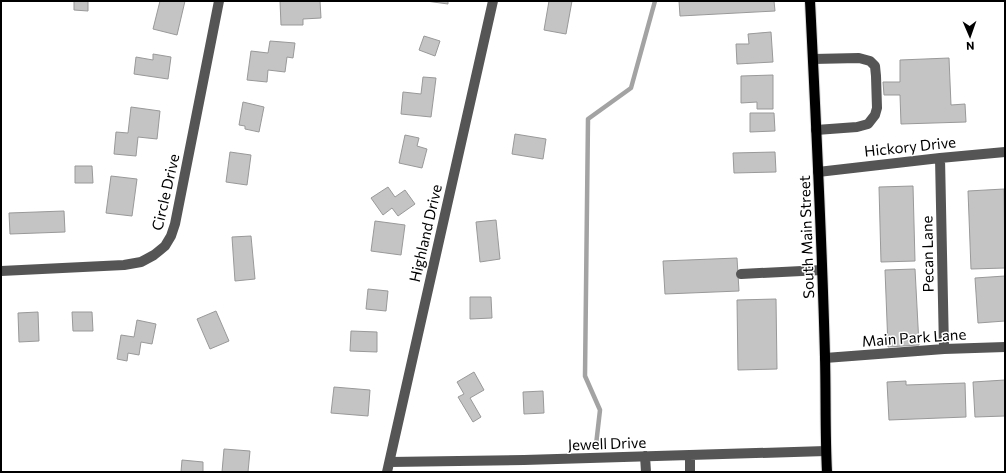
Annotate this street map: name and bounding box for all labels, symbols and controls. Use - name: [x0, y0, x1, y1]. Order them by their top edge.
- north arrow: [950, 16, 990, 56]
- text: N: [966, 40, 975, 53]
- street label: Hickory Drive: [863, 132, 957, 160]
- street label: Circle Drive: [147, 152, 183, 232]
- street label: South Main Street: [795, 175, 817, 299]
- street label: Highland Drive: [405, 182, 445, 284]
- street label: Pecan Lane: [917, 215, 937, 293]
- street label: Main Park Lane: [861, 324, 967, 350]
- street label: Jewell Drive: [567, 433, 647, 453]

